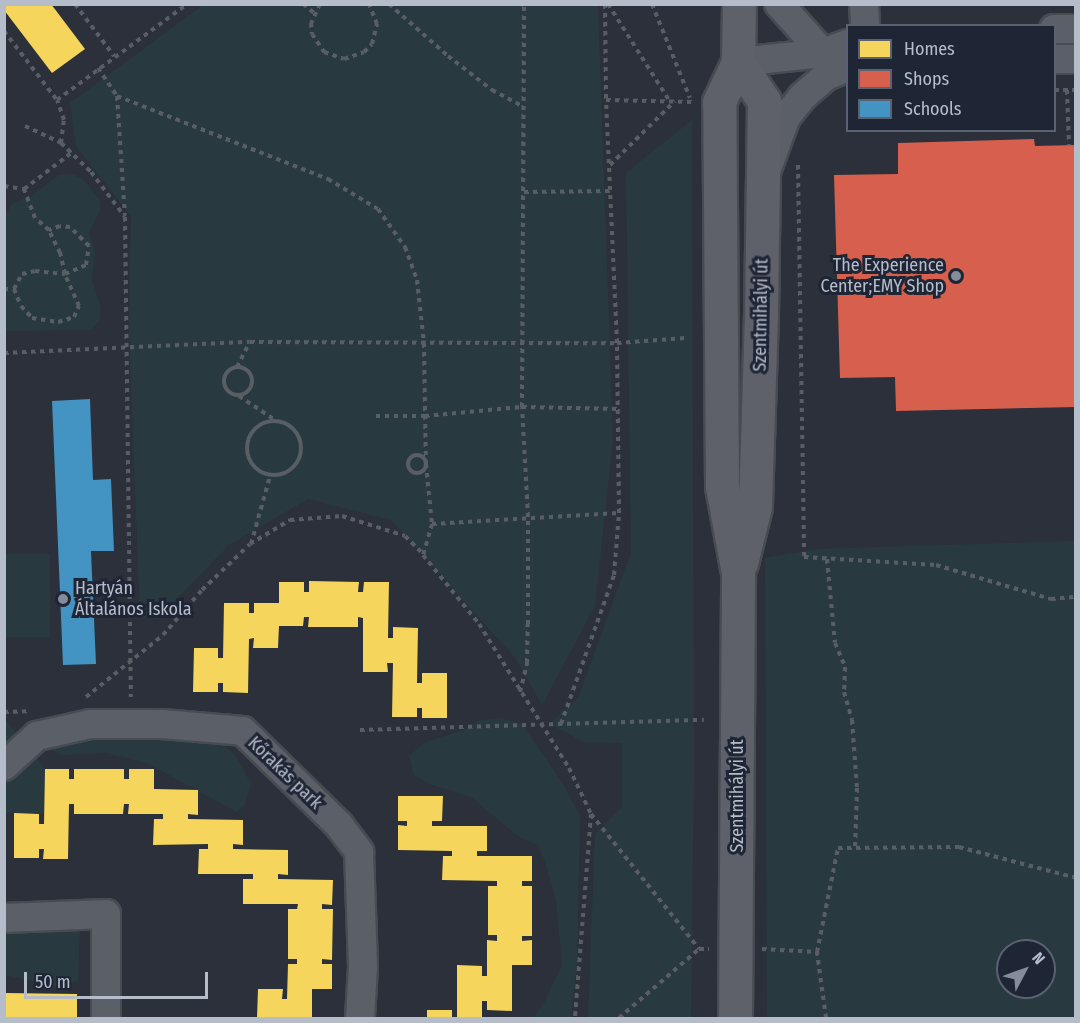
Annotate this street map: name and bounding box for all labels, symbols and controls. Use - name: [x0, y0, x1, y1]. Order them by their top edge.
- legend: [846, 24, 1056, 132]
- text: Homes: [904, 38, 955, 60]
- text: Shops: [904, 68, 949, 90]
- text: Schools: [904, 98, 962, 120]
- place label: The Experience Center;EMY Shop: [820, 255, 944, 298]
- street label: Szentmihályi út: [749, 258, 773, 372]
- marker: The Experience Center;EMY Shop: [949, 269, 963, 283]
- place label: Hartyán Általános Iskola: [75, 578, 192, 620]
- marker: Hartyán Általános Iskola: [56, 592, 70, 606]
- street label: Kőrakás park: [243, 732, 327, 814]
- street label: Szentmihályi út: [726, 739, 748, 853]
- north arrow: [996, 939, 1056, 999]
- text: N: [1028, 948, 1049, 968]
- scale bar: [27, 960, 212, 998]
- text: 50 m: [35, 971, 71, 993]

